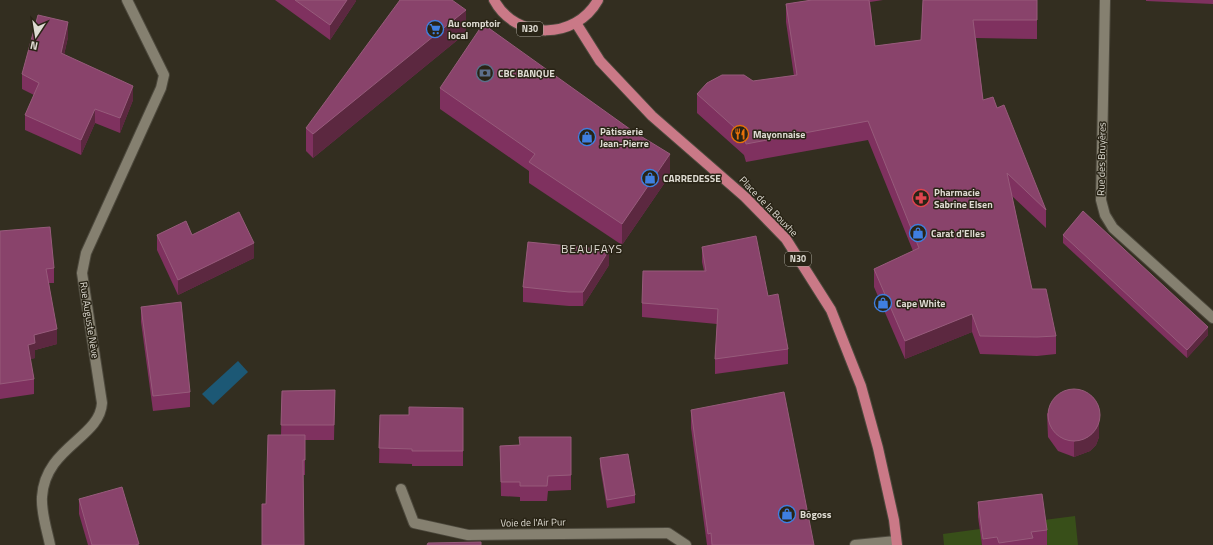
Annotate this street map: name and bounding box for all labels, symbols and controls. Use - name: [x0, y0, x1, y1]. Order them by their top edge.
- north arrow: [16, 16, 56, 56]
- place label: Au comptoir local: [448, 16, 501, 43]
- supermarket icon: Au comptoir local: [425, 19, 445, 39]
- road number: N30: [517, 22, 543, 36]
- text: N: [29, 37, 39, 54]
- bank icon: CBC BANQUE: [475, 63, 495, 83]
- place label: CBC BANQUE: [498, 66, 555, 81]
- street label: Rue des Bruyères: [1093, 122, 1110, 196]
- place label: Pâtisserie Jean-Pierre: [600, 124, 649, 151]
- restaurant icon: Mayonnaise: [730, 124, 750, 144]
- shop icon: Pâtisserie Jean-Pierre: [577, 127, 597, 147]
- place label: Mayonnaise: [753, 127, 805, 142]
- shop icon: CARREDESSE: [640, 168, 660, 188]
- place label: CARREDESSE: [663, 171, 721, 186]
- street label: Place de la Bouxhe: [736, 173, 801, 240]
- place label: Pharmacie Sabrine Elsen: [934, 185, 993, 212]
- pharmacy icon: Pharmacie Sabrine Elsen: [911, 188, 931, 208]
- shop icon: Carat d'Elles: [908, 223, 928, 243]
- place label: Carat d'Elles: [931, 226, 985, 241]
- district label: BEAUFAYS: [561, 239, 623, 258]
- road number: N30: [785, 252, 811, 266]
- street label: Rue Auguste Nève: [76, 281, 103, 359]
- shop icon: Cape White: [873, 293, 893, 313]
- place label: Cape White: [896, 296, 945, 311]
- shop icon: Bôgoss: [777, 504, 797, 524]
- place label: Bôgoss: [800, 507, 832, 522]
- street label: Voie de l'Air Pur: [500, 514, 566, 531]

